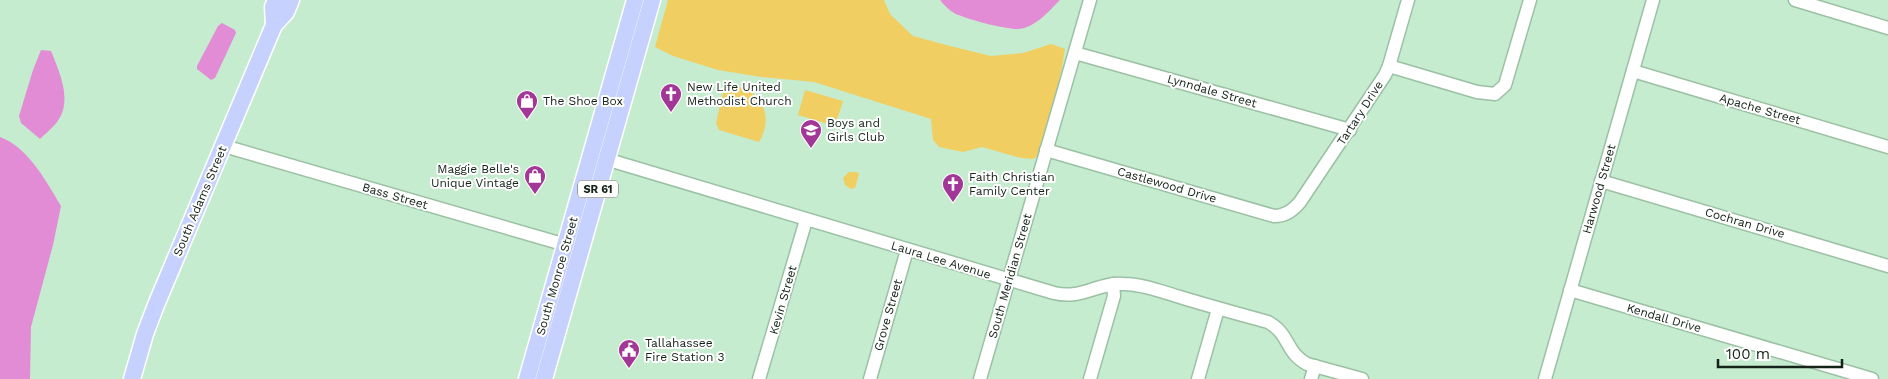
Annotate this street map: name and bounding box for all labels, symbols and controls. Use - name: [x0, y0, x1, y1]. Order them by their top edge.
- street label: Lynndale Street: [1166, 72, 1258, 110]
- street label: Tartary Drive: [1334, 78, 1386, 148]
- place label: New Life United Methodist Church: [687, 80, 792, 108]
- church icon: New Life United Methodist Church: [659, 82, 683, 113]
- shop icon: The Shoe Box: [515, 89, 539, 120]
- street label: Apache Street: [1718, 91, 1802, 127]
- place label: The Shoe Box: [543, 94, 623, 108]
- place label: Boys and Girls Club: [827, 116, 885, 144]
- school or university icon: Boys and Girls Club: [799, 118, 823, 149]
- street label: Harwood Street: [1580, 143, 1618, 235]
- street label: South Adams Street: [170, 144, 230, 258]
- place label: Maggie Belle's Unique Vintage: [431, 162, 519, 190]
- shop icon: Maggie Belle's Unique Vintage: [523, 164, 547, 195]
- street label: Castlewood Drive: [1116, 164, 1218, 206]
- place label: Faith Christian Family Center: [969, 170, 1055, 198]
- church icon: Faith Christian Family Center: [941, 172, 965, 203]
- street label: Bass Street: [361, 180, 429, 212]
- road number: SR 61: [578, 180, 618, 198]
- street label: Cochran Drive: [1703, 205, 1787, 241]
- street label: South Meridian Street: [985, 212, 1035, 340]
- street label: South Monroe Street: [533, 215, 581, 337]
- street label: Laura Lee Avenue: [889, 238, 993, 282]
- street label: Kevin Street: [766, 264, 800, 336]
- street label: Grove Street: [871, 278, 905, 352]
- street label: Kendall Drive: [1625, 301, 1703, 335]
- place label: Tallahassee Fire Station 3: [645, 336, 724, 364]
- scale bar: [1718, 336, 1842, 368]
- public building icon: Tallahassee Fire Station 3: [617, 338, 641, 369]
- text: 100 m: [1726, 345, 1770, 363]

